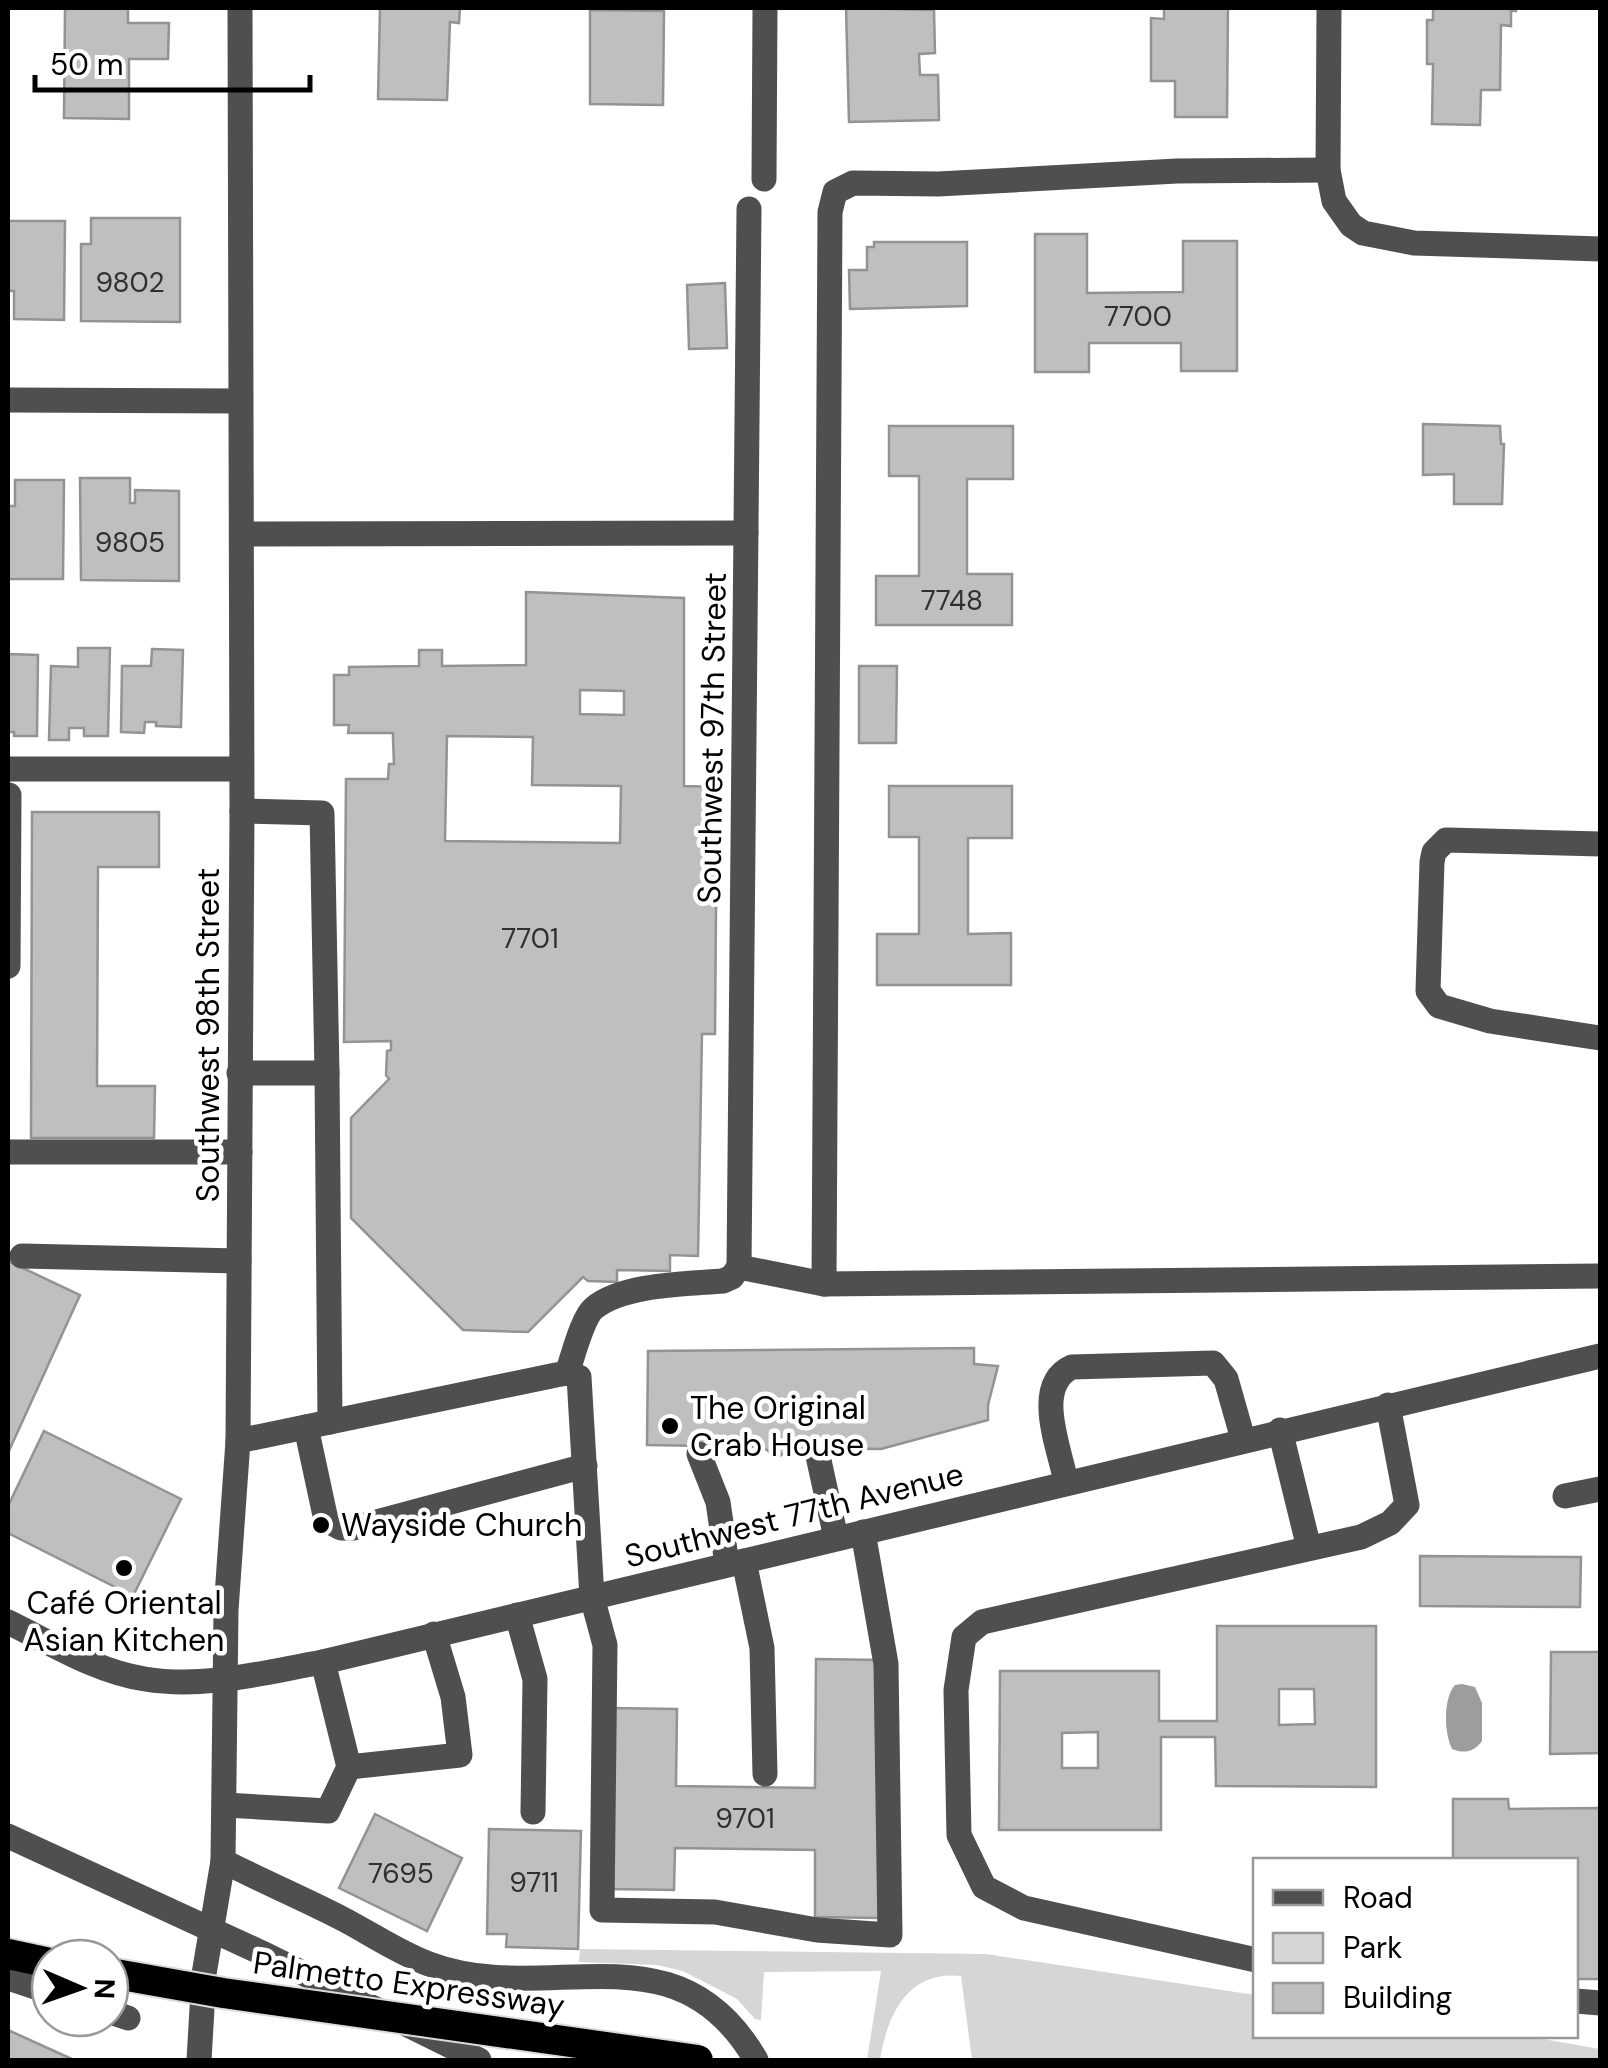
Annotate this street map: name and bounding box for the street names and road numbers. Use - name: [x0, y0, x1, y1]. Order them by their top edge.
- street label: Southwest 97th Street: [688, 572, 736, 904]
- street label: Southwest 98th Street: [187, 868, 229, 1202]
- street label: Southwest 77th Avenue: [620, 1453, 968, 1577]
- street label: Palmetto Expressway: [251, 1941, 568, 2027]

